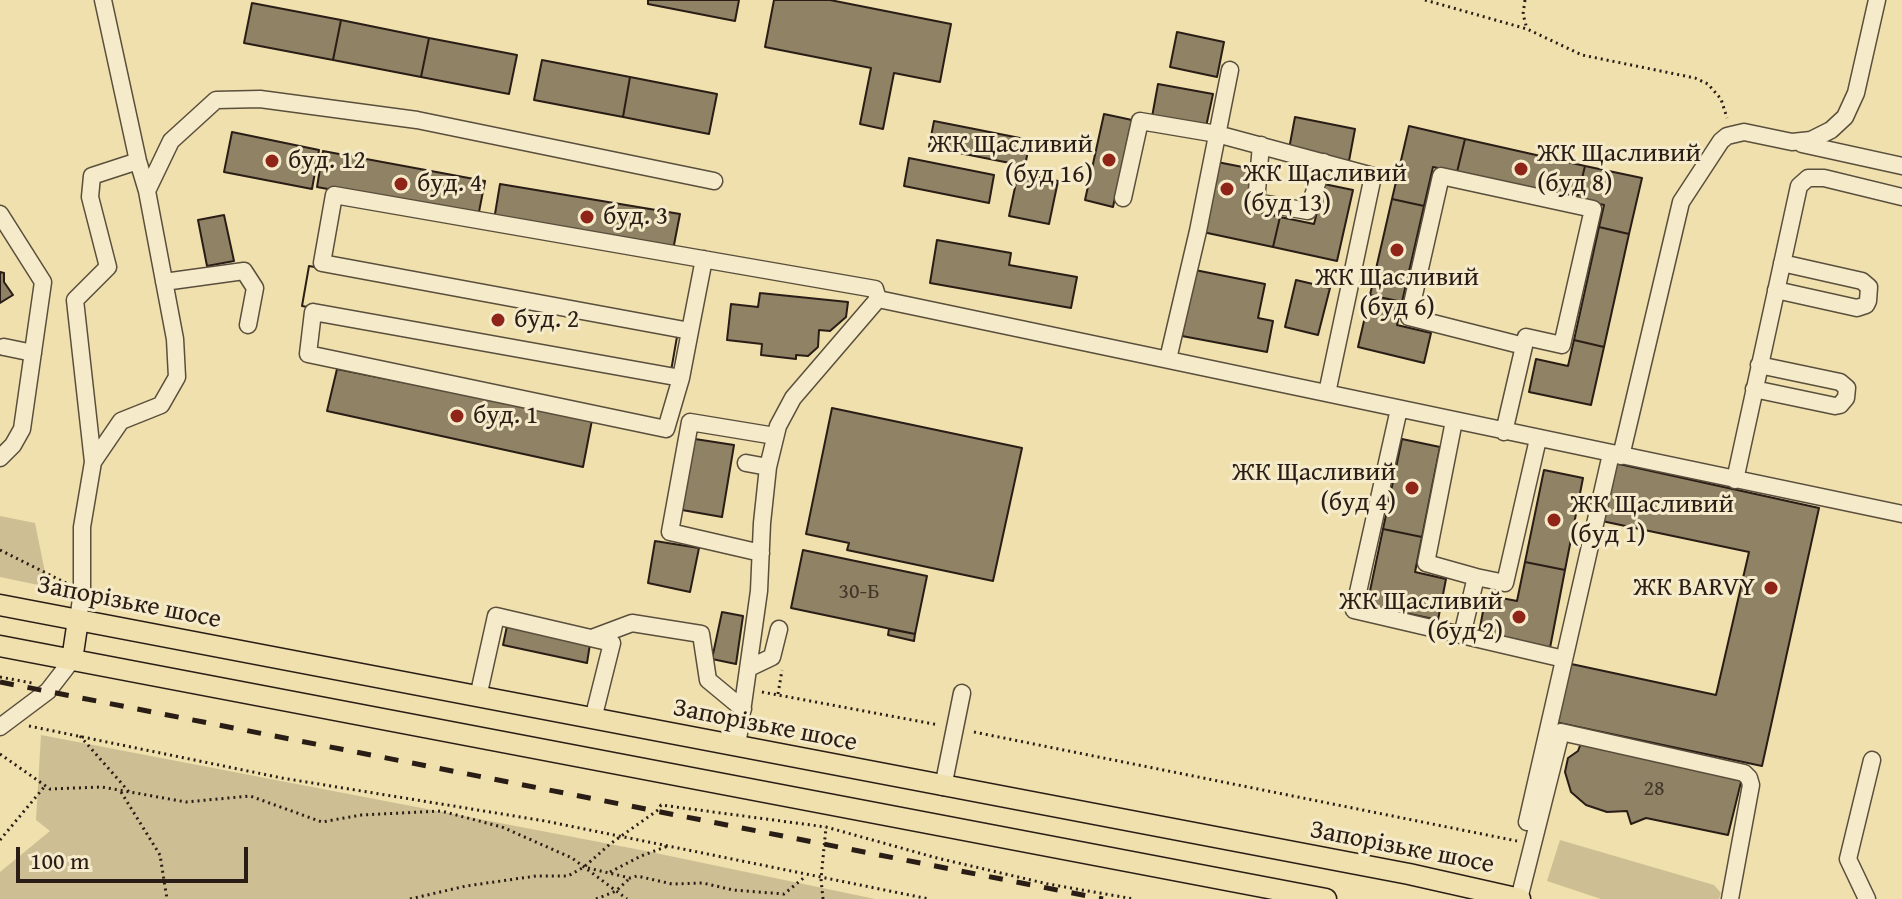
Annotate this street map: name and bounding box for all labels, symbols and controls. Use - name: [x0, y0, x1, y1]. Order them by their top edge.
- place label: ЖК Щасливий (буд 16): [929, 129, 1093, 190]
- place label: ЖК Щасливий (буд 8): [1537, 138, 1701, 200]
- place label: буд. 12: [288, 145, 366, 177]
- marker: ЖК Щасливий (буд 16): [1100, 151, 1118, 169]
- marker: буд. 12: [263, 152, 281, 170]
- place label: ЖК Щасливий (буд 13): [1243, 158, 1407, 220]
- marker: ЖК Щасливий (буд 8): [1512, 160, 1530, 178]
- place label: буд. 4: [417, 168, 482, 200]
- marker: буд. 4: [392, 175, 410, 193]
- marker: ЖК Щасливий (буд 13): [1218, 180, 1236, 198]
- place label: буд. 3: [603, 201, 668, 233]
- marker: буд. 3: [578, 208, 596, 226]
- marker: ЖК Щасливий (буд 6): [1388, 241, 1406, 259]
- place label: ЖК Щасливий (буд 6): [1315, 262, 1479, 324]
- place label: буд. 2: [514, 304, 579, 336]
- marker: буд. 2: [489, 311, 507, 329]
- place label: буд. 1: [473, 400, 538, 432]
- marker: буд. 1: [448, 407, 466, 425]
- place label: ЖК Щасливий (буд 4): [1232, 457, 1396, 518]
- marker: ЖК Щасливий (буд 4): [1403, 479, 1421, 497]
- place label: ЖК Щасливий (буд 1): [1570, 489, 1734, 550]
- marker: ЖК Щасливий (буд 1): [1545, 511, 1563, 529]
- street label: Запорізьке шосе: [34, 570, 224, 636]
- place label: ЖК BARVY: [1633, 572, 1755, 604]
- house number: 30-Б: [838, 579, 880, 605]
- marker: ЖК BARVY: [1762, 579, 1780, 597]
- place label: ЖК Щасливий (буд 2): [1339, 586, 1503, 648]
- marker: ЖК Щасливий (буд 2): [1510, 608, 1528, 626]
- street label: Запорізьке шосе: [670, 693, 860, 759]
- house number: 28: [1643, 776, 1665, 802]
- street label: Запорізьке шосе: [1307, 815, 1497, 881]
- scale bar: [20, 831, 252, 881]
- text: 100 m: [30, 843, 90, 878]

